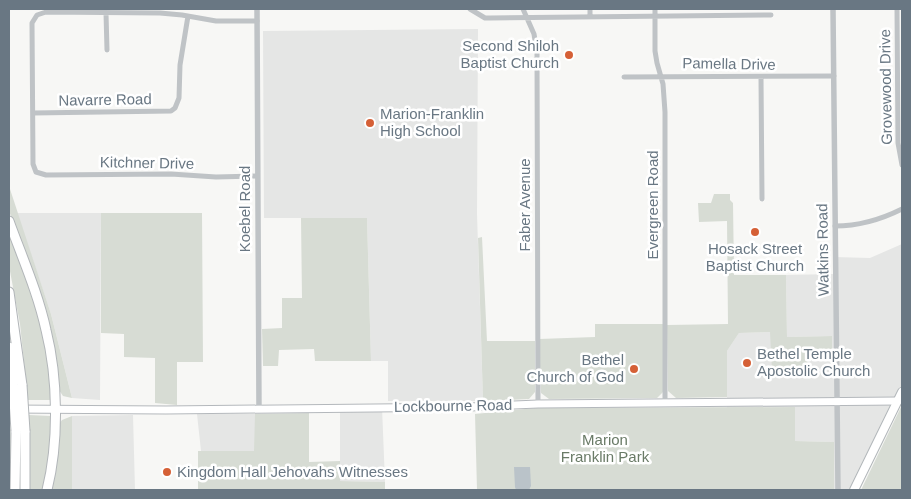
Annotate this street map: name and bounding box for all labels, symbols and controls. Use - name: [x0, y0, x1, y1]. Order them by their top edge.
- street label: Grovewood Drive: [876, 29, 895, 145]
- place label: Second Shiloh Baptist Church: [461, 37, 559, 71]
- marker: Second Shiloh Baptist Church: [563, 49, 575, 61]
- street label: Pamella Drive: [682, 54, 776, 73]
- street label: Navarre Road: [58, 90, 152, 109]
- place label: Marion-Franklin High School: [380, 105, 484, 139]
- marker: Marion-Franklin High School: [364, 117, 376, 129]
- street label: Evergreen Road: [644, 150, 661, 260]
- street label: Kitchner Drive: [100, 153, 194, 172]
- street label: Faber Avenue: [516, 158, 533, 252]
- street label: Koebel Road: [236, 166, 253, 252]
- street label: Watkins Road: [813, 203, 832, 297]
- marker: Hosack Street Baptist Church: [749, 226, 761, 238]
- place label: Hosack Street Baptist Church: [706, 240, 804, 274]
- place label: Bethel Temple Apostolic Church: [757, 345, 870, 379]
- place label: Bethel Church of God: [526, 351, 624, 385]
- marker: Bethel Temple Apostolic Church: [741, 357, 753, 369]
- marker: Bethel Church of God: [628, 363, 640, 375]
- street label: Lockbourne Road: [394, 396, 512, 415]
- park label: Marion Franklin Park: [561, 431, 650, 465]
- place label: Kingdom Hall Jehovahs Witnesses: [177, 463, 408, 480]
- marker: Kingdom Hall Jehovahs Witnesses: [161, 466, 173, 478]

